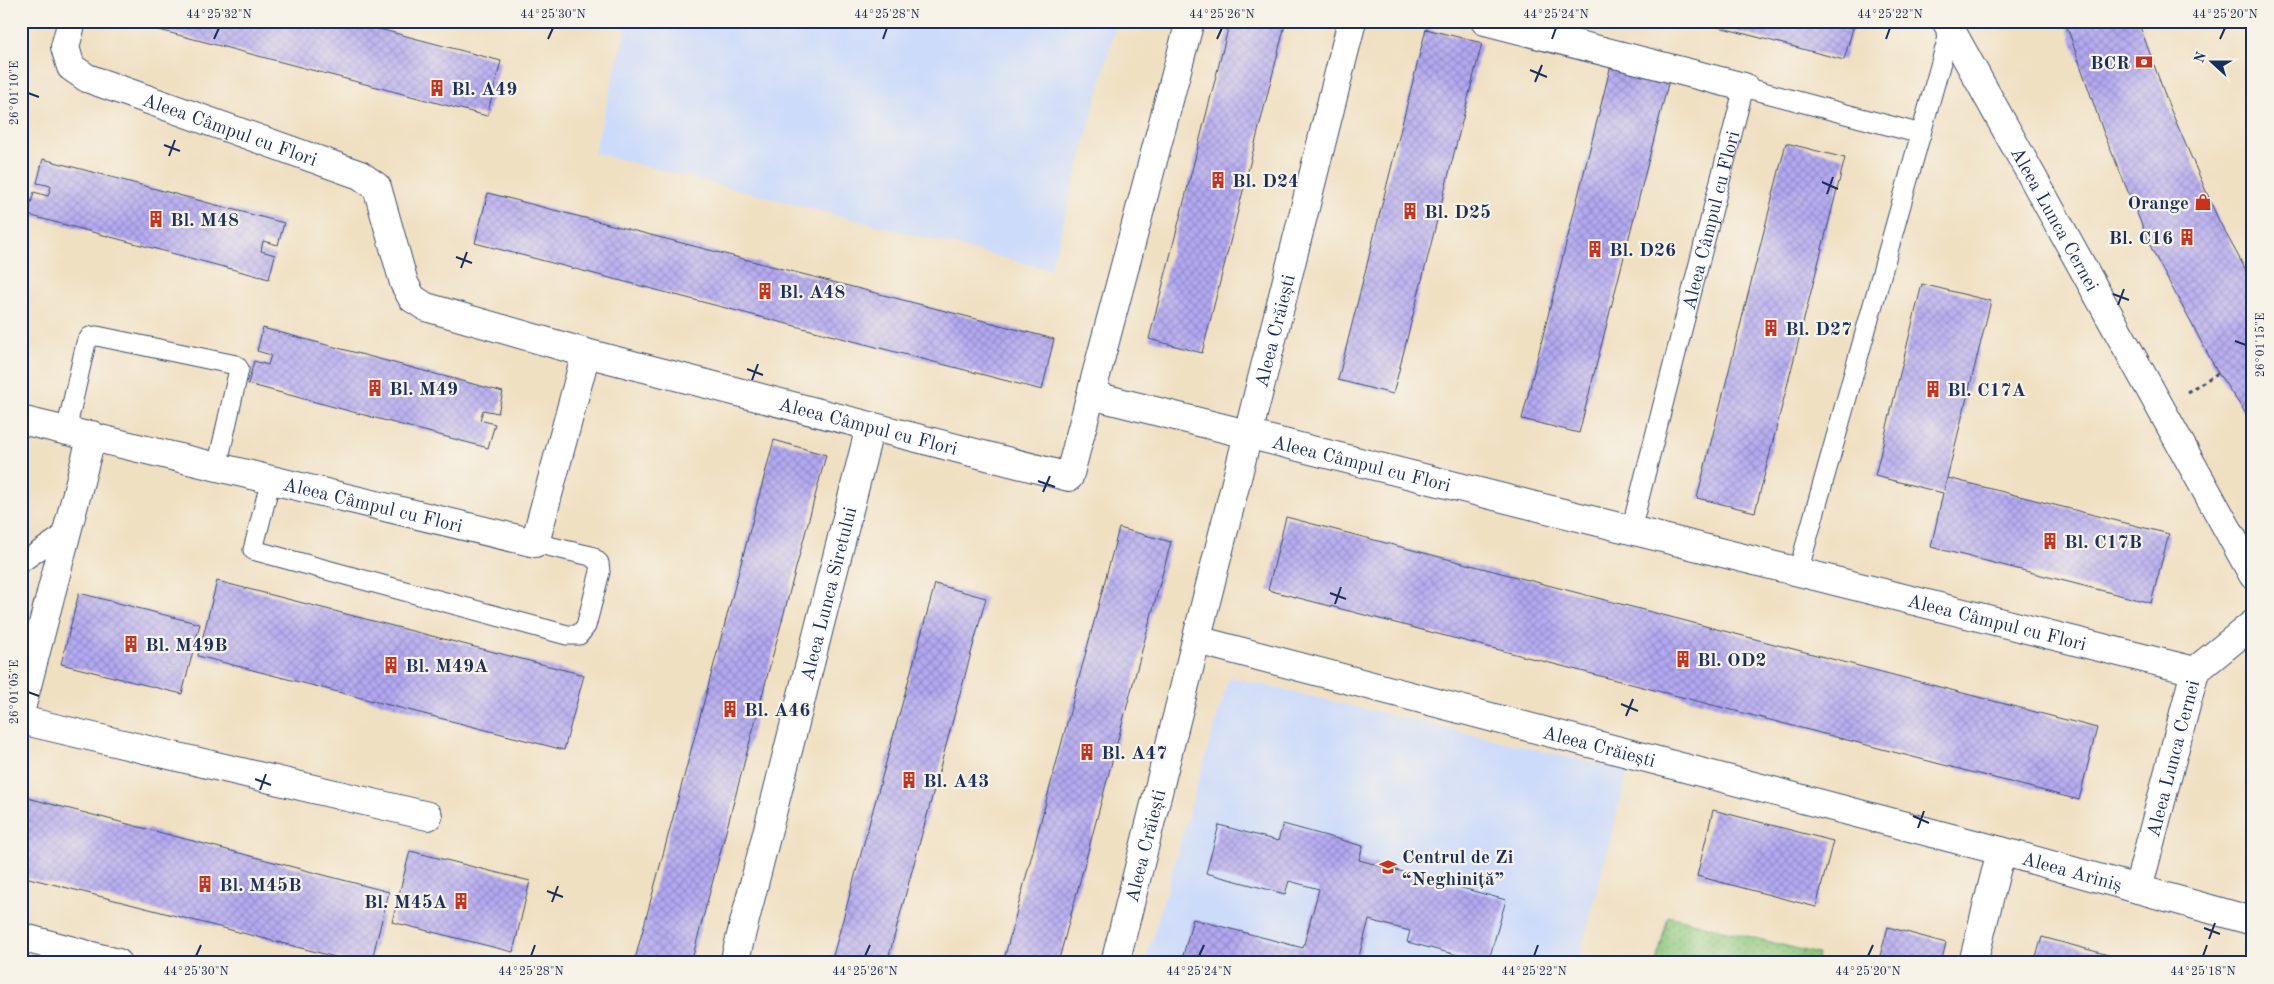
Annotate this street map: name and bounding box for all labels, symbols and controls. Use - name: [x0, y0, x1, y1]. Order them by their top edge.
- text: 44°25'32"N: [186, 8, 252, 21]
- text: 44°25'30"N: [520, 8, 586, 21]
- text: 44°25'28"N: [854, 8, 920, 21]
- text: 44°25'26"N: [1189, 8, 1255, 21]
- text: 44°25'24"N: [1523, 8, 1589, 21]
- text: 44°25'22"N: [1857, 8, 1923, 21]
- text: 44°25'20"N: [2192, 8, 2258, 21]
- north arrow: [2186, 38, 2236, 88]
- text: N: [2192, 50, 2209, 65]
- bank icon: BCR: [2134, 52, 2154, 72]
- place label: BCR: [2090, 55, 2130, 74]
- text: 26°01'10"E: [9, 61, 21, 125]
- building icon: Bl. A49: [427, 78, 447, 98]
- place label: Bl. A49: [451, 81, 517, 100]
- street label: Aleea Câmpul cu Flori: [139, 91, 319, 171]
- street label: Aleea Câmpul cu Flori: [1681, 129, 1744, 312]
- street label: Aleea Lunca Cernei: [2006, 145, 2101, 295]
- building icon: Bl. D24: [1208, 170, 1228, 190]
- place label: Bl. D24: [1232, 173, 1299, 192]
- shop icon: Orange: [2193, 192, 2213, 212]
- place label: Orange: [2128, 195, 2189, 214]
- building icon: Bl. D25: [1400, 201, 1420, 221]
- place label: Bl. D25: [1424, 204, 1491, 223]
- building icon: Bl. M48: [146, 209, 166, 229]
- place label: Bl. M48: [170, 212, 239, 231]
- building icon: Bl. C16: [2177, 227, 2197, 247]
- place label: Bl. C16: [2108, 230, 2173, 249]
- building icon: Bl. D26: [1585, 239, 1605, 259]
- place label: Bl. D26: [1609, 242, 1676, 261]
- street label: Aleea Crăiești: [1253, 273, 1300, 390]
- building icon: Bl. A48: [755, 281, 775, 301]
- place label: Bl. A48: [779, 284, 845, 303]
- text: 26°01'15"E: [2254, 313, 2267, 377]
- building icon: Bl. D27: [1761, 318, 1781, 338]
- place label: Bl. D27: [1785, 321, 1852, 340]
- building icon: Bl. M49: [365, 378, 385, 398]
- building icon: Bl. C17A: [1923, 379, 1943, 399]
- place label: Bl. M49: [389, 381, 458, 400]
- place label: Bl. C17A: [1947, 382, 2026, 401]
- street label: Aleea Câmpul cu Flori: [776, 396, 959, 460]
- street label: Aleea Câmpul cu Flori: [1270, 434, 1452, 497]
- street label: Aleea Câmpul cu Flori: [281, 476, 464, 537]
- street label: Aleea Lunca Siretului: [799, 505, 861, 683]
- building icon: Bl. C17B: [2040, 531, 2060, 551]
- place label: Bl. C17B: [2064, 534, 2142, 553]
- street label: Aleea Câmpul cu Flori: [1905, 592, 2088, 655]
- building icon: Bl. M49B: [121, 634, 141, 654]
- place label: Bl. M49B: [145, 637, 227, 656]
- building icon: Bl. OD2: [1673, 649, 1693, 669]
- place label: Bl. OD2: [1697, 652, 1766, 671]
- building icon: Bl. M49A: [381, 655, 401, 675]
- place label: Bl. M49A: [405, 658, 488, 677]
- text: 26°01'05"E: [8, 660, 21, 724]
- street label: Aleea Lunca Cernei: [2145, 678, 2204, 840]
- building icon: Bl. A46: [720, 699, 740, 719]
- place label: Bl. A46: [744, 702, 810, 721]
- street label: Aleea Crăiești: [1540, 724, 1657, 772]
- building icon: Bl. A47: [1077, 742, 1097, 762]
- place label: Bl. A47: [1101, 745, 1167, 764]
- building icon: Bl. A43: [899, 770, 919, 790]
- place label: Bl. A43: [923, 773, 989, 792]
- street label: Aleea Crăiești: [1124, 788, 1170, 905]
- place label: Centrul de Zi “Neghiniţă”: [1402, 849, 1514, 890]
- street label: Aleea Ariniș: [2019, 850, 2124, 896]
- school or university icon: Centrul de Zi “Neghiniţă”: [1378, 857, 1398, 877]
- building icon: Bl. M45B: [195, 874, 215, 894]
- place label: Bl. M45B: [219, 877, 301, 896]
- building icon: Bl. M45A: [451, 891, 471, 911]
- place label: Bl. M45A: [364, 894, 447, 913]
- text: 44°25'30"N: [163, 965, 229, 978]
- text: 44°25'28"N: [498, 965, 564, 978]
- text: 44°25'26"N: [832, 965, 898, 978]
- text: 44°25'24"N: [1166, 965, 1232, 978]
- text: 44°25'22"N: [1501, 965, 1567, 978]
- text: 44°25'20"N: [1835, 965, 1901, 978]
- text: 44°25'18"N: [2170, 965, 2236, 978]

